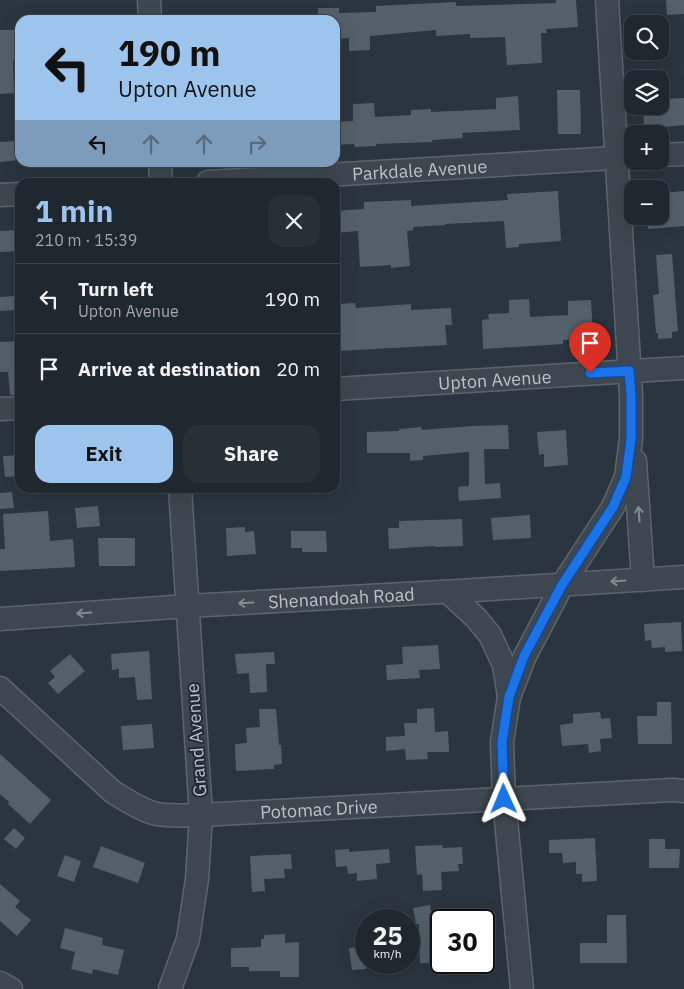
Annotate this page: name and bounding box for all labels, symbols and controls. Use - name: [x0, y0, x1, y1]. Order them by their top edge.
- map controls: [624, 15, 669, 225]
- button: search: [624, 15, 669, 60]
- text: 190 m: [118, 30, 221, 76]
- icon: left: [35, 35, 100, 100]
- button: layers: [624, 70, 669, 115]
- text: Upton Avenue: [118, 74, 257, 103]
- button: +: [624, 125, 669, 170]
- icon: left: [84, 130, 112, 158]
- icon: ahead: [137, 130, 165, 158]
- icon: ahead: [190, 130, 218, 158]
- icon: right: [243, 130, 271, 158]
- street label: Parkdale Avenue: [351, 154, 488, 185]
- button: −: [624, 180, 669, 225]
- text: 1 min: [35, 191, 113, 230]
- button: close: [268, 195, 320, 247]
- text: 210 m · 15:39: [35, 230, 137, 250]
- text: Turn left: [78, 277, 154, 301]
- icon: left: [35, 285, 63, 313]
- text: 190 m: [265, 287, 320, 311]
- text: Upton Avenue: [78, 301, 179, 321]
- pin: [569, 322, 611, 373]
- icon: arrive: [576, 329, 604, 357]
- icon: arrive: [35, 355, 63, 383]
- text: Arrive at destination: [78, 357, 261, 381]
- text: 20 m: [276, 357, 320, 381]
- street label: Upton Avenue: [437, 364, 552, 394]
- button: Exit: [35, 425, 173, 483]
- button: Share: [183, 425, 320, 483]
- one-way arrow: [634, 506, 643, 522]
- one-way arrow: [610, 577, 626, 586]
- street label: Shenandoah Road: [267, 582, 415, 613]
- one-way arrow: [238, 598, 254, 607]
- one-way arrow: [76, 608, 92, 618]
- street label: Grand Avenue: [181, 682, 211, 797]
- position arrow: [477, 772, 529, 824]
- street label: Potomac Drive: [259, 794, 378, 823]
- speed limit sign: 30: [430, 909, 495, 974]
- text: 25: [372, 919, 403, 952]
- text: km/h: [373, 946, 402, 961]

